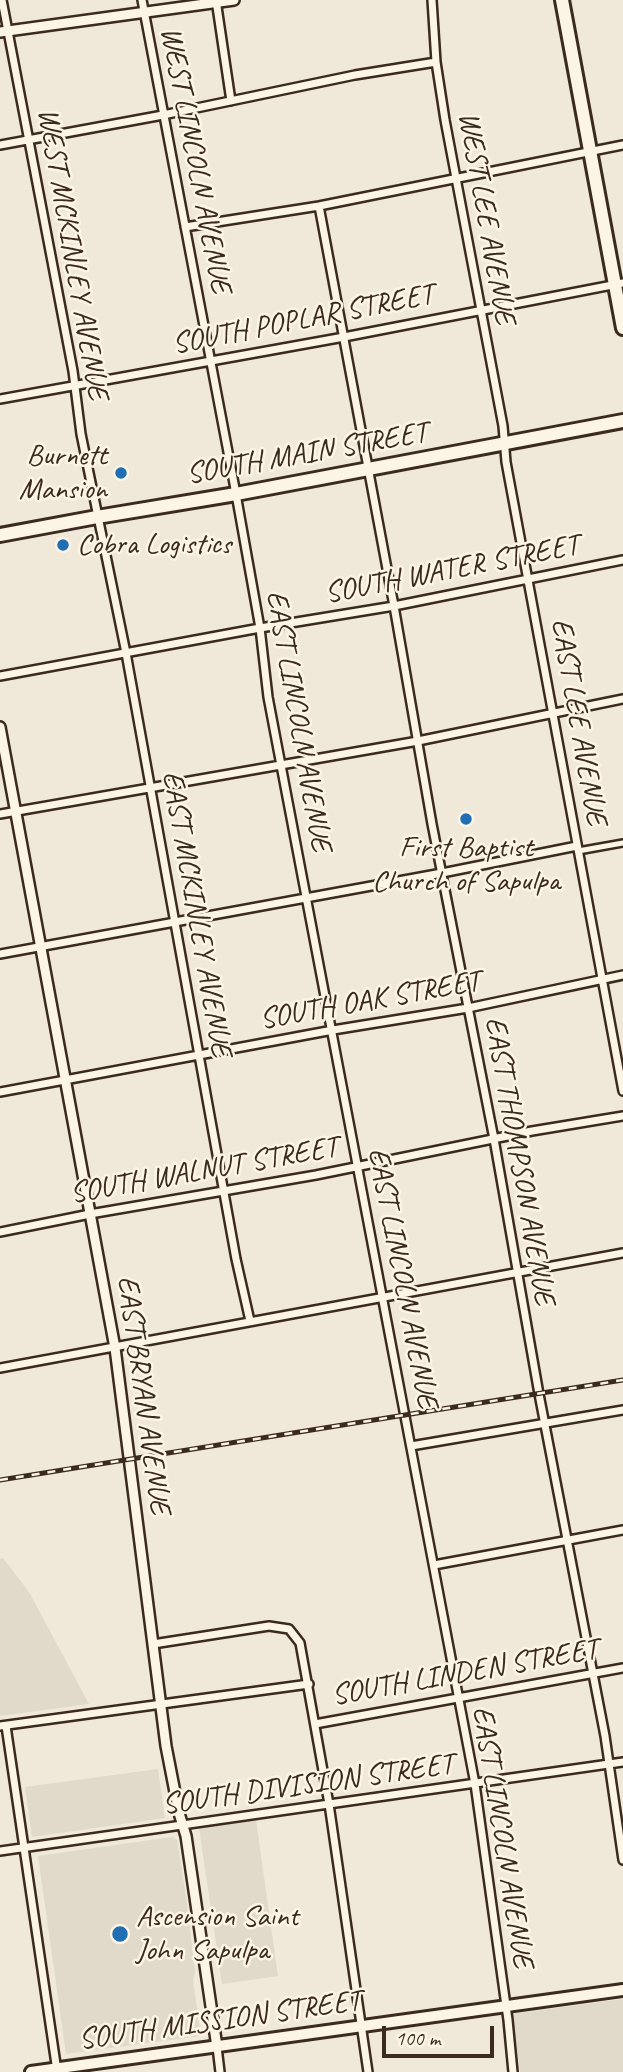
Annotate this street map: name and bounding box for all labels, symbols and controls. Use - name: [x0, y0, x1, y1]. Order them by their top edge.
- street label: WEST LINCOLN AVENUE: [152, 24, 238, 296]
- street label: WEST MCKINLEY AVENUE: [29, 106, 115, 402]
- street label: WEST LEE AVENUE: [450, 109, 522, 327]
- street label: SOUTH POPLAR STREET: [169, 277, 437, 363]
- street label: SOUTH MAIN STREET: [184, 415, 430, 493]
- place label: Burnett Mansion: [19, 438, 107, 508]
- marker: Burnett Mansion: [113, 465, 129, 481]
- place label: Cobra Logistics: [77, 527, 231, 563]
- street label: SOUTH WATER STREET: [322, 528, 582, 612]
- marker: Cobra Logistics: [55, 537, 71, 553]
- street label: EAST LINCOLN AVENUE: [257, 588, 339, 854]
- street label: EAST LEE AVENUE: [542, 616, 614, 828]
- street label: EAST MCKINLEY AVENUE: [153, 768, 239, 1060]
- marker: First Baptist Church of Sapulpa: [458, 811, 474, 827]
- place label: First Baptist Church of Sapulpa: [372, 830, 560, 900]
- street label: SOUTH OAK STREET: [257, 964, 483, 1038]
- street label: EAST THOMPSON AVENUE: [476, 1014, 562, 1308]
- street label: SOUTH WALNUT STREET: [67, 1130, 341, 1212]
- street label: EAST LINCOLN AVENUE: [359, 1145, 445, 1411]
- street label: EAST BRYAN AVENUE: [108, 1274, 178, 1516]
- street label: SOUTH LINDEN STREET: [329, 1632, 601, 1714]
- street label: EAST LINCOLN AVENUE: [464, 1704, 540, 1970]
- street label: SOUTH DIVISION STREET: [160, 1747, 456, 1823]
- place label: Ascension Saint John Sapulpa: [136, 1899, 298, 1969]
- marker: Ascension Saint John Sapulpa: [110, 1924, 130, 1944]
- street label: SOUTH MISSION STREET: [76, 1983, 364, 2059]
- scale bar: [385, 2012, 497, 2056]
- text: 100 m: [395, 2025, 440, 2051]

